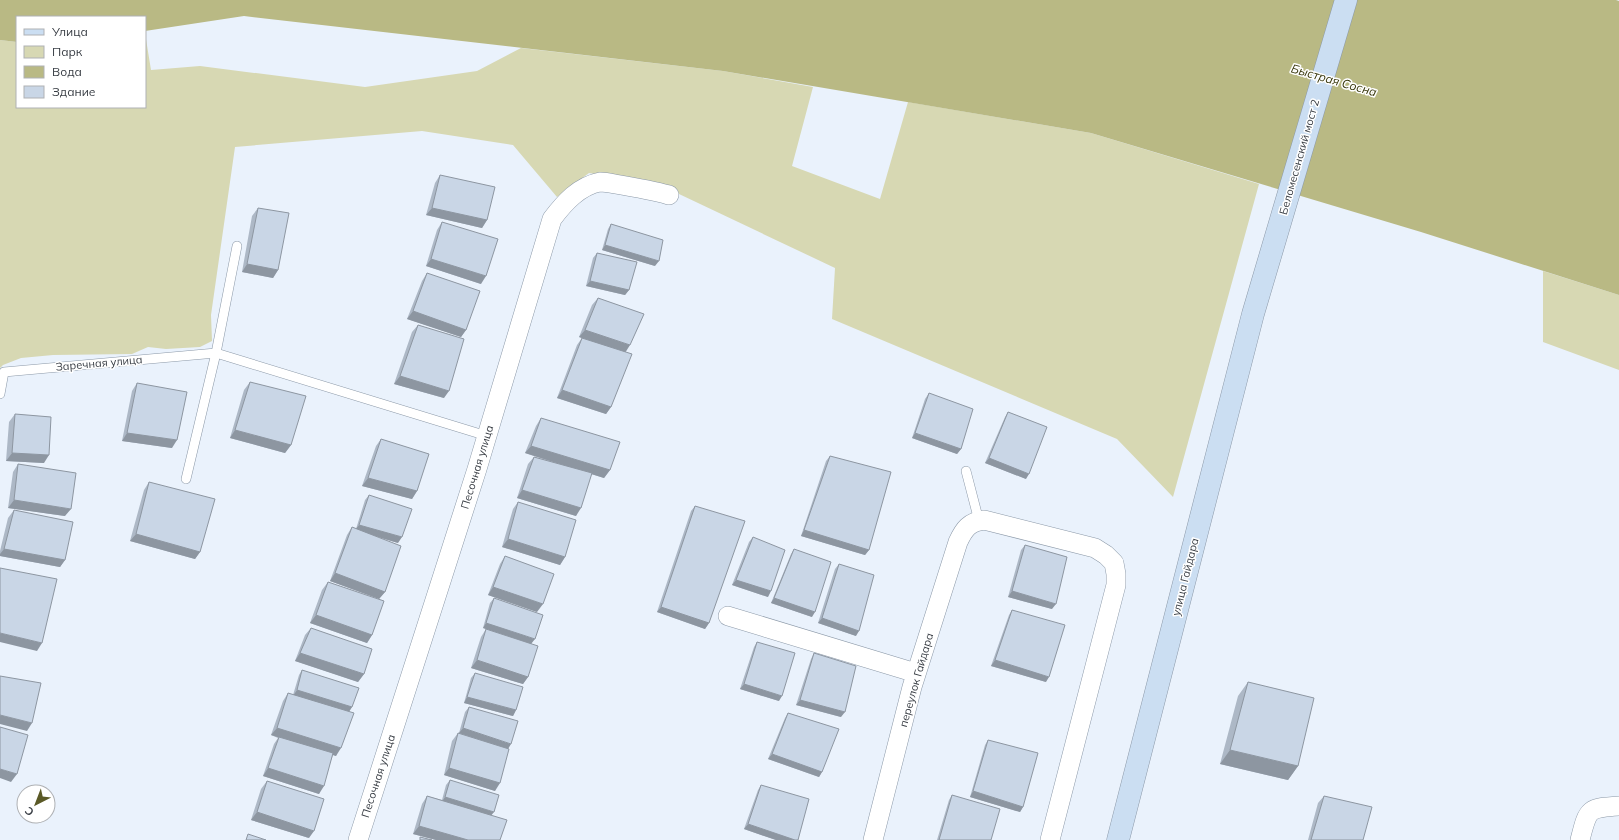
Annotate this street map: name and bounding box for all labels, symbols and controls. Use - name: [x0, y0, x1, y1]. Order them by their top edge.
- legend: [16, 16, 146, 108]
- text: Улица: [51, 24, 88, 39]
- text: Парк: [52, 44, 83, 59]
- water label: Быстрая Сосна: [1289, 61, 1379, 99]
- text: Вода: [52, 64, 82, 79]
- text: Здание: [52, 84, 96, 99]
- street label: Беломесенский мост 2: [1276, 97, 1322, 216]
- street label: Заречная улица: [55, 352, 143, 374]
- street label: Песочная улица: [458, 423, 496, 511]
- street label: улица Гайдара: [1169, 537, 1201, 617]
- street label: переулок Гайдара: [896, 631, 936, 729]
- street label: Песочная улица: [358, 733, 398, 819]
- north arrow: [16, 784, 56, 824]
- text: С: [21, 803, 37, 819]

